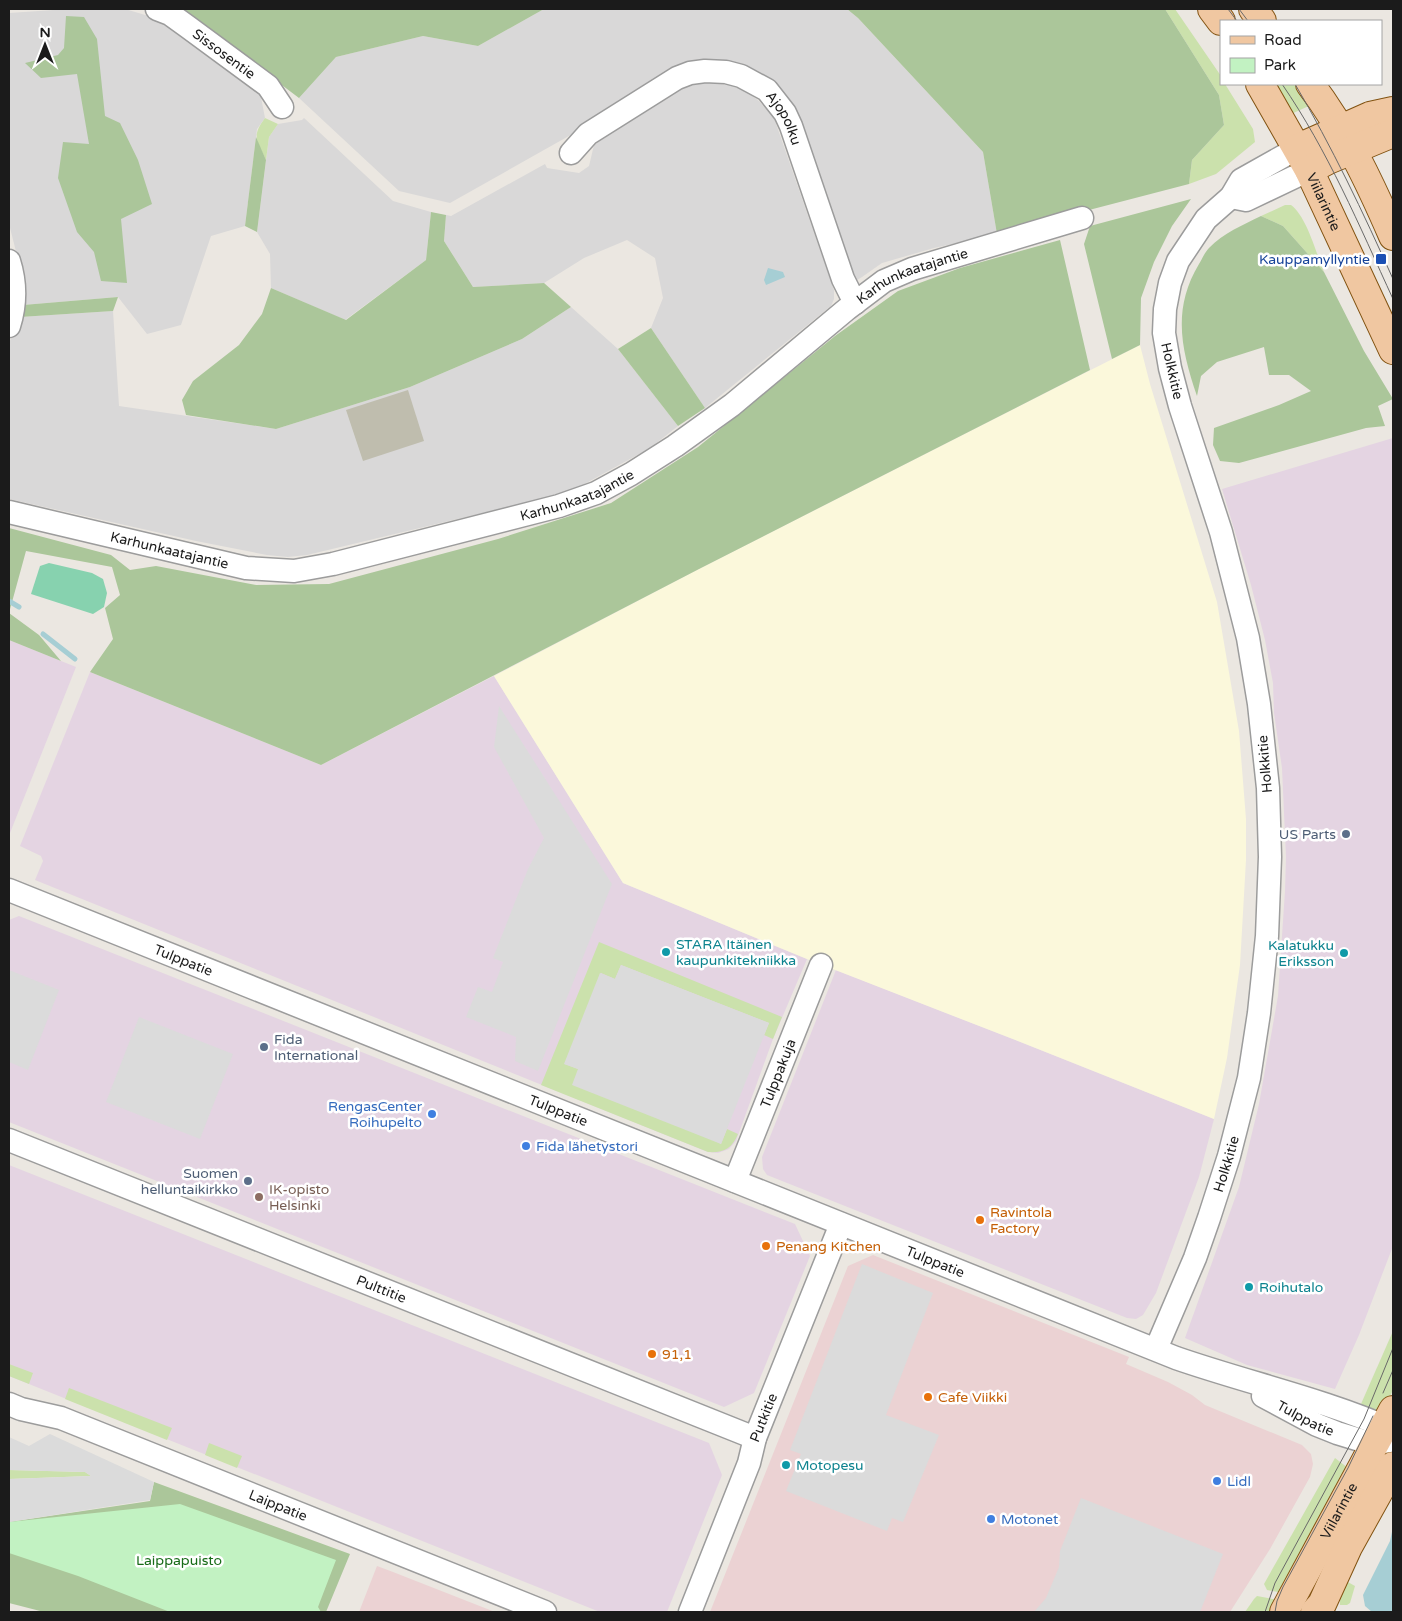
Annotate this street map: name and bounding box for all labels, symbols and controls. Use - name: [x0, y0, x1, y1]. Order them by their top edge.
- north arrow: [20, 20, 70, 70]
- legend: [1220, 20, 1382, 85]
- text: N: [39, 24, 51, 41]
- street label: Sissosentie: [189, 25, 259, 82]
- text: Road: [1264, 31, 1302, 49]
- text: Park: [1264, 56, 1296, 74]
- street label: Ajopolku: [762, 88, 805, 147]
- street label: Viilarintie: [1303, 170, 1345, 233]
- street label: Karhunkaatajantie: [853, 244, 970, 308]
- place label: Kauppamyllyntie: [1259, 251, 1370, 268]
- marker: Kauppamyllyntie: [1374, 252, 1388, 266]
- street label: Holkkitie: [1157, 341, 1187, 401]
- street label: Karhunkaatajantie: [518, 466, 637, 524]
- street label: Karhunkaatajantie: [109, 528, 231, 572]
- street label: Holkkitie: [1254, 734, 1276, 794]
- place label: US Parts: [1279, 826, 1336, 843]
- marker: US Parts: [1340, 828, 1352, 840]
- place label: STARA Itäinen kaupunkitekniikka: [676, 936, 796, 969]
- place label: Kalatukku Eriksson: [1268, 937, 1334, 970]
- street label: Tulppatie: [152, 941, 215, 979]
- marker: STARA Itäinen kaupunkitekniikka: [660, 946, 672, 958]
- marker: Kalatukku Eriksson: [1338, 947, 1350, 959]
- place label: Fida International: [274, 1031, 358, 1064]
- street label: Tulppakuja: [757, 1036, 799, 1110]
- marker: Fida International: [258, 1041, 270, 1053]
- street label: Tulppatie: [527, 1091, 590, 1130]
- place label: RengasCenter Roihupelto: [328, 1098, 423, 1131]
- marker: RengasCenter Roihupelto: [426, 1108, 438, 1120]
- street label: Holkkitie: [1209, 1134, 1242, 1194]
- place label: Fida lähetystori: [536, 1138, 638, 1155]
- marker: Fida lähetystori: [520, 1140, 532, 1152]
- place label: Suomen helluntaikirkko: [141, 1165, 238, 1198]
- marker: Suomen helluntaikirkko: [242, 1175, 254, 1187]
- place label: IK-opisto Helsinki: [269, 1181, 329, 1214]
- marker: IK-opisto Helsinki: [253, 1191, 265, 1203]
- place label: Ravintola Factory: [990, 1204, 1052, 1237]
- marker: Ravintola Factory: [974, 1214, 986, 1226]
- place label: Penang Kitchen: [776, 1238, 881, 1255]
- marker: Penang Kitchen: [760, 1240, 772, 1252]
- street label: Tulppatie: [903, 1242, 967, 1281]
- street label: Pulttitie: [354, 1271, 409, 1306]
- place label: Roihutalo: [1259, 1279, 1323, 1296]
- marker: Roihutalo: [1243, 1281, 1255, 1293]
- place label: 91,1: [662, 1346, 692, 1363]
- marker: 91,1: [646, 1348, 658, 1360]
- place label: Cafe Viikki: [938, 1389, 1007, 1406]
- street label: Putkitie: [746, 1391, 781, 1444]
- marker: Cafe Viikki: [922, 1391, 934, 1403]
- street label: Tulppatie: [1274, 1397, 1337, 1439]
- place label: Motopesu: [796, 1457, 864, 1474]
- marker: Motopesu: [780, 1459, 792, 1471]
- place label: Lidl: [1227, 1473, 1251, 1490]
- marker: Lidl: [1211, 1475, 1223, 1487]
- street label: Viilarintie: [1316, 1479, 1361, 1542]
- street label: Laippatie: [246, 1486, 310, 1524]
- place label: Motonet: [1001, 1511, 1059, 1528]
- marker: Motonet: [985, 1513, 997, 1525]
- park label: Laippapuisto: [136, 1552, 222, 1569]

